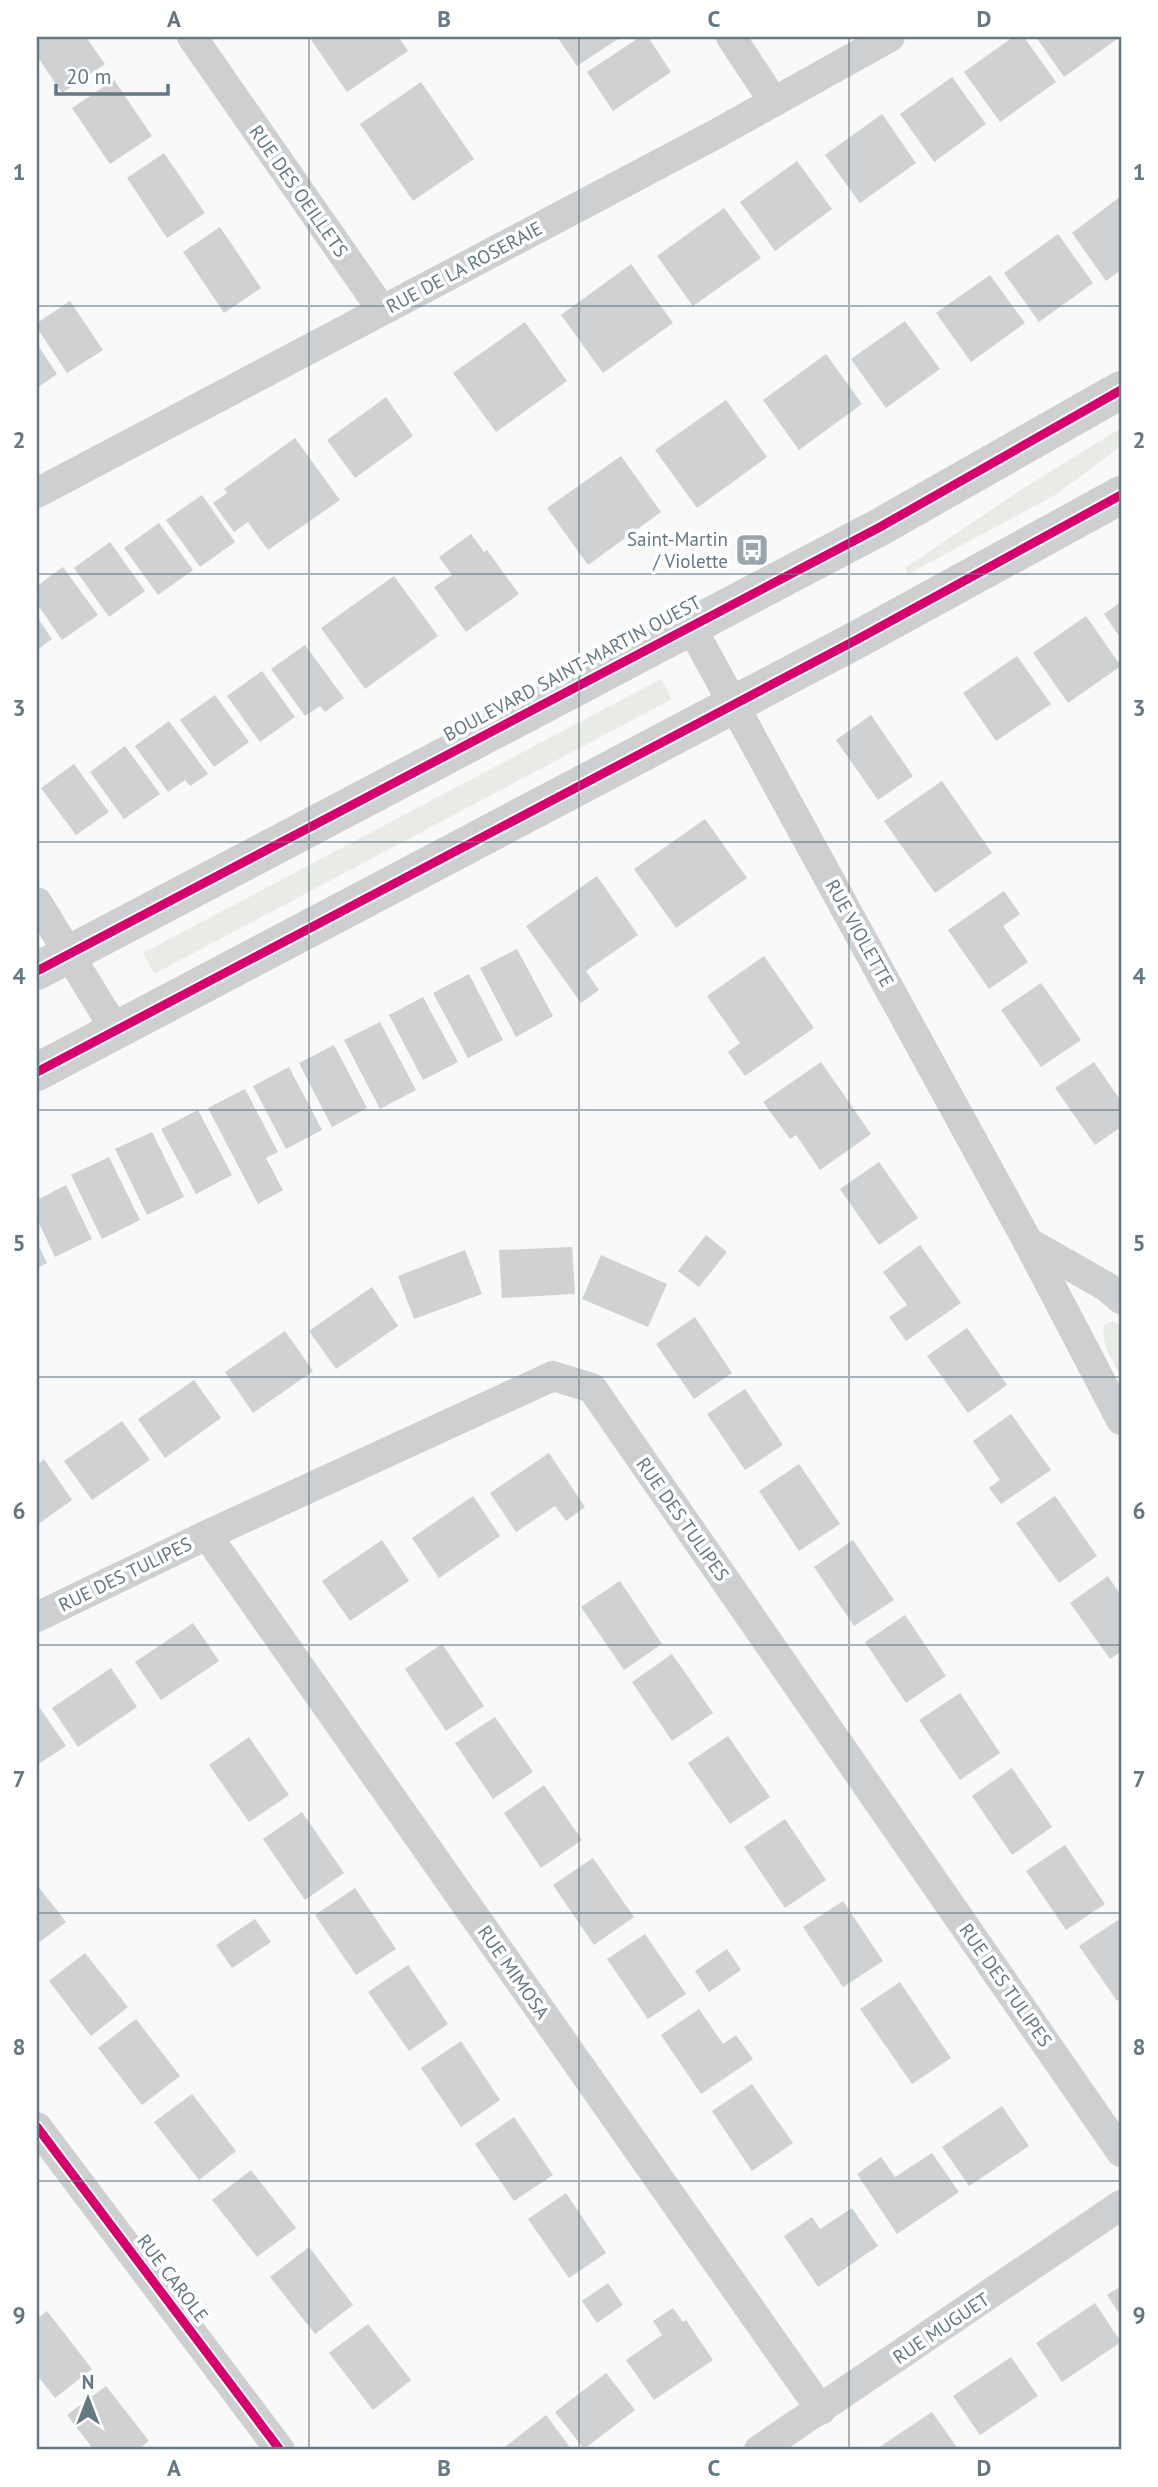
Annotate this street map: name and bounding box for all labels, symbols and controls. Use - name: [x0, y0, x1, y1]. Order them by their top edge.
- text: A: [167, 4, 181, 33]
- text: B: [437, 4, 451, 33]
- text: C: [708, 4, 721, 33]
- text: D: [977, 4, 991, 33]
- scale bar: [56, 52, 168, 96]
- text: 20 m: [66, 63, 112, 90]
- street label: RUE DES OEILLETS: [244, 120, 354, 262]
- text: 1: [12, 157, 26, 186]
- text: 1: [1132, 157, 1146, 186]
- street label: RUE DE LA ROSERAIE: [382, 216, 546, 318]
- text: 2: [12, 425, 26, 454]
- text: 2: [1132, 425, 1146, 454]
- place label: Saint-Martin / Violette: [627, 527, 728, 573]
- bus stop icon: Saint-Martin / Violette: [733, 531, 771, 569]
- street label: BOULEVARD SAINT-MARTIN OUEST: [439, 590, 705, 746]
- text: 3: [12, 693, 26, 722]
- text: 3: [1132, 693, 1146, 722]
- street label: RUE VIOLETTE: [821, 875, 899, 991]
- text: 4: [12, 961, 26, 990]
- text: 4: [1132, 961, 1146, 990]
- text: 5: [12, 1228, 26, 1257]
- text: 5: [1132, 1228, 1146, 1257]
- street label: RUE DES TULIPES: [631, 1453, 735, 1585]
- text: 6: [12, 1496, 26, 1525]
- text: 6: [1132, 1496, 1146, 1525]
- street label: RUE DES TULIPES: [54, 1531, 196, 1617]
- text: 7: [12, 1764, 26, 1793]
- text: 7: [1132, 1764, 1146, 1793]
- street label: RUE DES TULIPES: [954, 1919, 1058, 2051]
- street label: RUE MIMOSA: [473, 1921, 555, 2023]
- text: 8: [12, 2032, 26, 2061]
- text: 8: [1132, 2032, 1146, 2061]
- street label: RUE CAROLE: [132, 2229, 214, 2327]
- street label: RUE MUGUET: [888, 2287, 994, 2369]
- text: 9: [12, 2300, 26, 2329]
- text: 9: [1132, 2300, 1146, 2329]
- north arrow: [52, 2364, 122, 2434]
- text: N: [82, 2370, 94, 2394]
- text: A: [167, 2453, 181, 2482]
- text: B: [437, 2453, 451, 2482]
- text: C: [708, 2453, 721, 2482]
- text: D: [977, 2453, 991, 2482]

